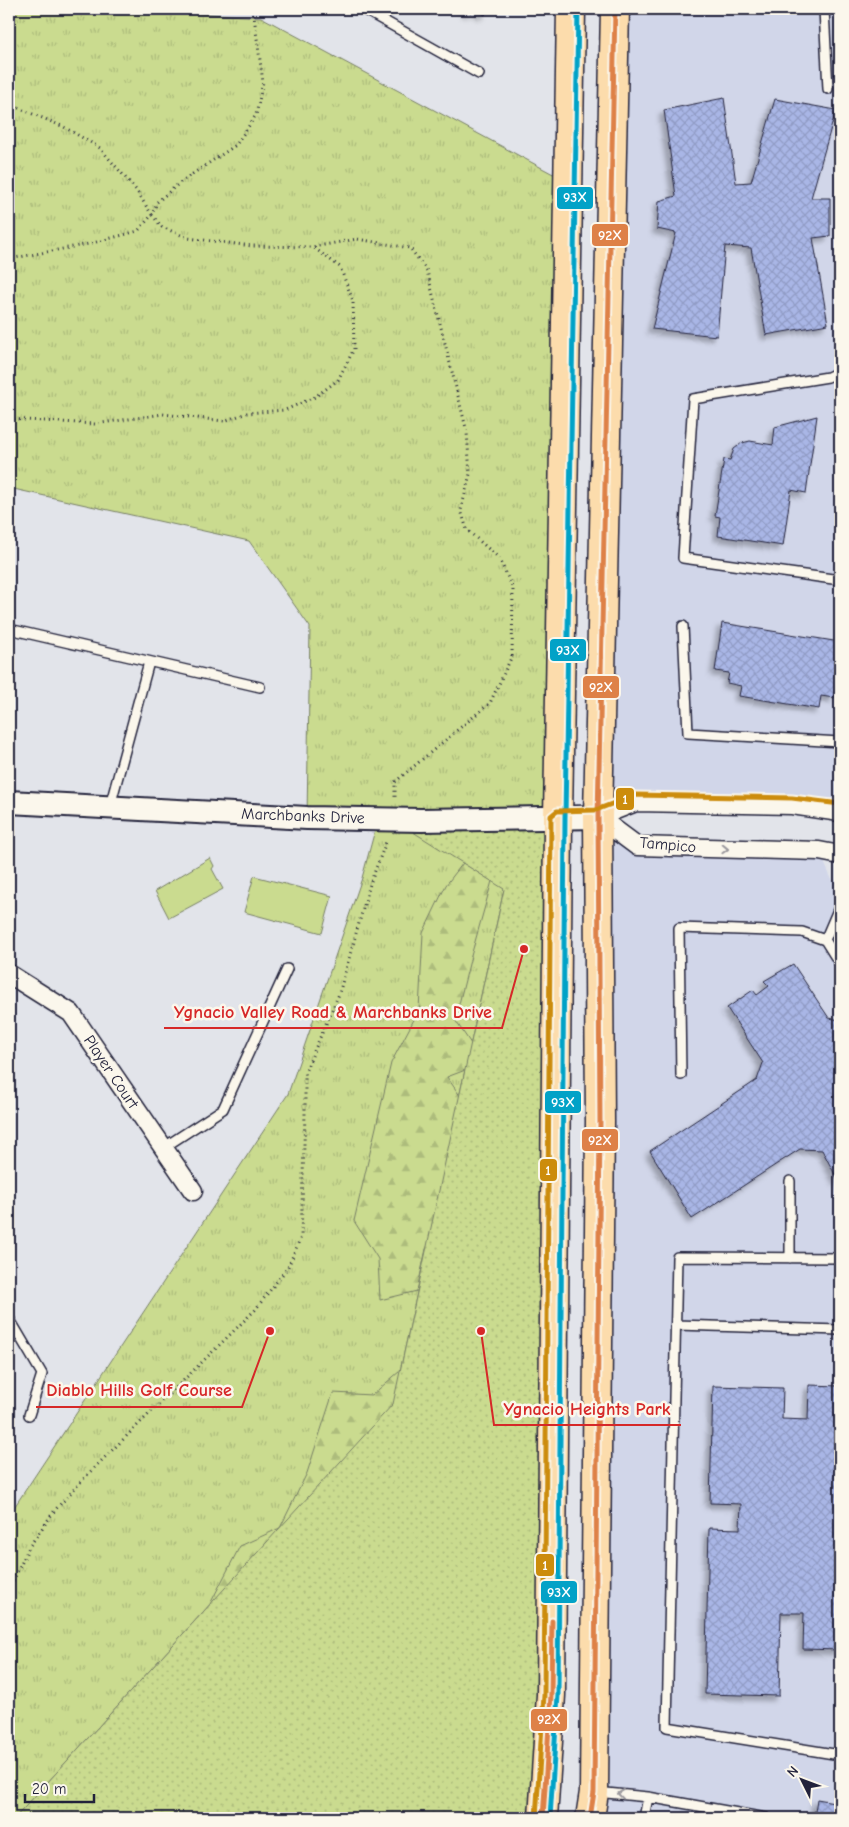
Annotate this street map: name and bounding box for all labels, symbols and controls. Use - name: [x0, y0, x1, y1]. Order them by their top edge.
- line badge: 93X: [556, 186, 594, 210]
- text: 93X: [563, 189, 587, 206]
- line badge: 92X: [591, 223, 629, 247]
- text: 92X: [598, 227, 622, 244]
- line badge: 93X: [549, 638, 587, 662]
- text: 93X: [556, 642, 580, 659]
- line badge: 92X: [582, 675, 620, 699]
- text: 92X: [589, 679, 613, 696]
- line badge: 1: [615, 787, 635, 811]
- text: 1: [622, 791, 628, 808]
- street label: Marchbanks Drive: [241, 805, 365, 827]
- street label: Tampico: [639, 834, 697, 856]
- one-way arrow: [721, 843, 729, 854]
- callout: Ygnacio Valley Road & Marchbanks Drive: [164, 995, 502, 1028]
- text: Ygnacio Valley Road & Marchbanks Drive: [174, 1002, 492, 1023]
- street label: Player Court: [80, 1032, 142, 1113]
- line badge: 93X: [544, 1090, 582, 1114]
- text: 93X: [551, 1094, 575, 1111]
- line badge: 92X: [581, 1128, 619, 1152]
- text: 92X: [588, 1132, 612, 1149]
- line badge: 1: [539, 1158, 558, 1182]
- text: 1: [545, 1162, 551, 1179]
- callout: Diablo Hills Golf Course: [36, 1374, 242, 1407]
- text: Diablo Hills Golf Course: [46, 1380, 232, 1401]
- callout: Ygnacio Heights Park: [494, 1392, 681, 1425]
- text: Ygnacio Heights Park: [503, 1399, 671, 1420]
- line badge: 1: [535, 1553, 555, 1577]
- text: 1: [542, 1557, 548, 1574]
- line badge: 93X: [540, 1580, 578, 1604]
- text: 93X: [547, 1584, 571, 1601]
- line badge: 92X: [530, 1708, 568, 1732]
- text: 92X: [537, 1711, 561, 1728]
- north arrow: [776, 1754, 826, 1804]
- text: N: [783, 1763, 802, 1781]
- scale bar: [25, 1772, 94, 1804]
- text: 20 m: [32, 1780, 66, 1798]
- one-way arrow: [617, 1789, 625, 1800]

